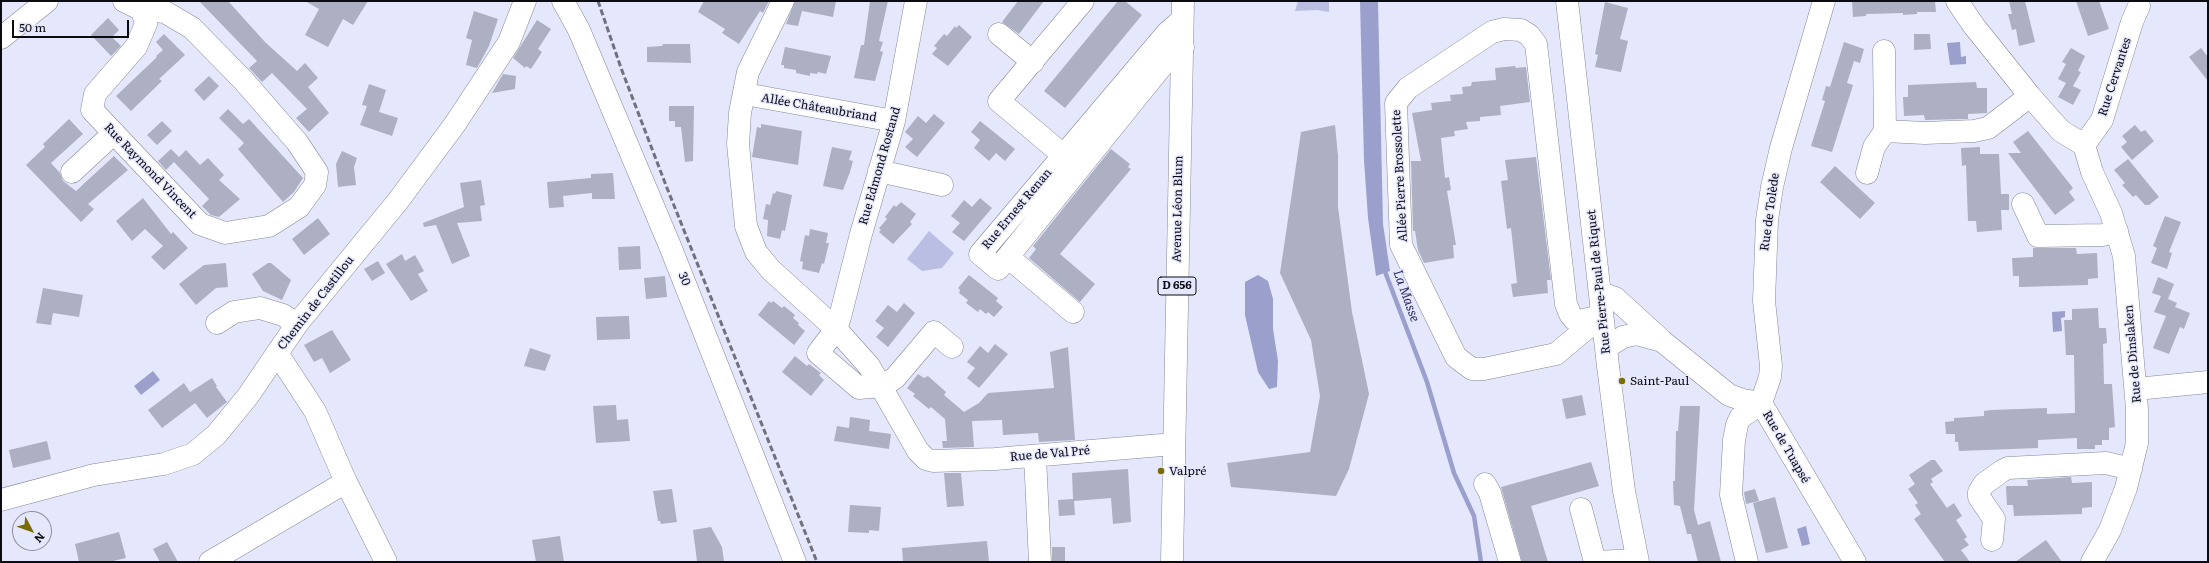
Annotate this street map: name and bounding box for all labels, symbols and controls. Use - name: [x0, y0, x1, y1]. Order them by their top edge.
- scale bar: [14, 12, 131, 38]
- text: 50 m: [19, 18, 46, 36]
- street label: Rue Cervantes: [2096, 36, 2134, 118]
- street label: Allée Châteaubriand: [760, 91, 878, 125]
- street label: Rue Edmond Rostand: [856, 105, 904, 227]
- street label: Allée Pierre Brossolette: [1389, 109, 1411, 243]
- street label: Rue Raymond Vincent: [101, 120, 199, 222]
- street label: Avenue Léon Blum: [1170, 156, 1186, 262]
- street label: Rue Ernest Renan: [979, 166, 1055, 252]
- street label: Rue de Tolède: [1757, 172, 1783, 252]
- street label: Rue Pierre-Paul de Riquet: [1584, 209, 1614, 355]
- street label: Chemin de Castillou: [275, 253, 357, 353]
- water label: La Masse: [1389, 268, 1423, 324]
- street label: 30: [675, 270, 693, 288]
- road number: D 656: [1158, 277, 1196, 295]
- street label: Rue de Dinslaken: [2122, 304, 2144, 404]
- place label: Saint-Paul: [1630, 374, 1689, 388]
- marker: Saint-Paul: [1617, 376, 1627, 386]
- street label: Rue de Tuapsé: [1759, 408, 1813, 486]
- street label: Rue de Val Pré: [1009, 443, 1091, 465]
- place label: Valpré: [1169, 464, 1207, 478]
- marker: Valpré: [1156, 466, 1166, 476]
- north arrow: [12, 511, 52, 551]
- text: N: [31, 529, 49, 547]

